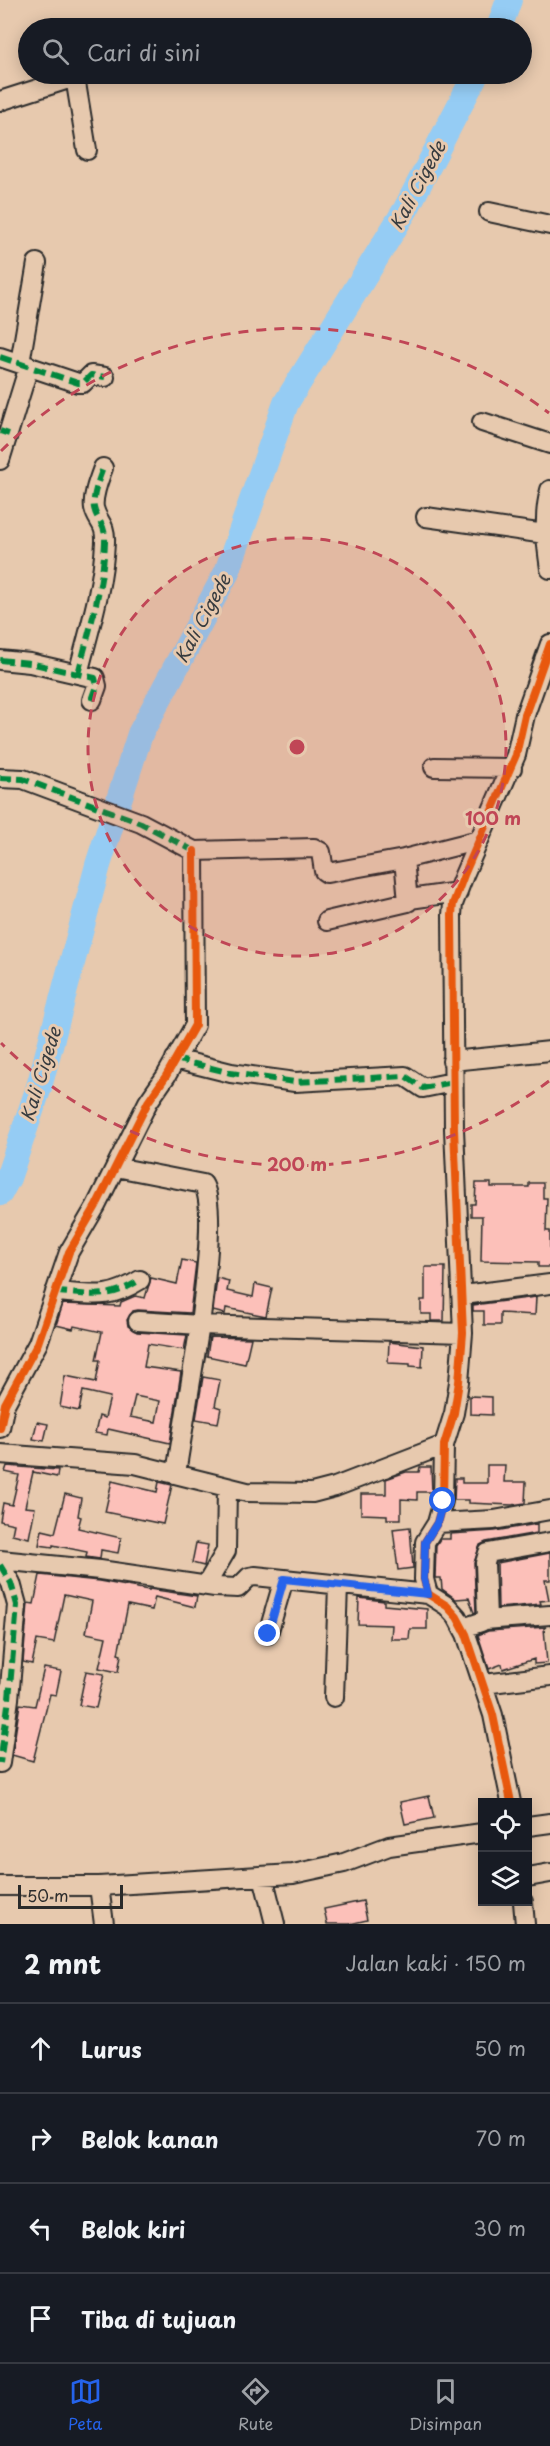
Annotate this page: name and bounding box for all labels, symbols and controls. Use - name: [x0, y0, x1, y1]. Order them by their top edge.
- search box: [18, 18, 532, 84]
- icon: search: [39, 35, 72, 68]
- text: Cari di sini: [87, 35, 200, 68]
- water label: Kali Cigede: [382, 135, 452, 234]
- water label: Kali Cigede: [167, 568, 237, 667]
- centre of rings: [287, 737, 307, 757]
- text: 100 m: [465, 804, 521, 831]
- water label: Kali Cigede: [13, 1022, 67, 1125]
- text: 200 m: [267, 1150, 327, 1177]
- route start: [429, 1487, 455, 1513]
- route end: [254, 1620, 280, 1646]
- map controls: [478, 1798, 532, 1906]
- button: locate: [478, 1798, 532, 1852]
- button: layers: [478, 1852, 532, 1906]
- scale bar: [18, 1882, 123, 1910]
- text: 50 m: [27, 1883, 68, 1907]
- text: 2 mnt: [24, 1944, 101, 1983]
- text: Jalan kaki · 150 m: [345, 1948, 526, 1978]
- icon: ahead: [24, 2032, 57, 2065]
- text: Lurus: [81, 2032, 142, 2065]
- text: 50 m: [474, 2033, 526, 2063]
- icon: right: [24, 2122, 57, 2155]
- text: Belok kanan: [81, 2122, 218, 2155]
- text: 70 m: [476, 2123, 526, 2153]
- icon: left: [24, 2212, 57, 2245]
- text: Belok kiri: [81, 2212, 185, 2245]
- text: 30 m: [473, 2213, 526, 2243]
- icon: arrive: [24, 2302, 57, 2335]
- text: Tiba di tujuan: [81, 2302, 236, 2335]
- tab: Peta: [68, 2375, 102, 2435]
- tab: Rute: [238, 2375, 273, 2435]
- tab: Disimpan: [409, 2375, 482, 2435]

